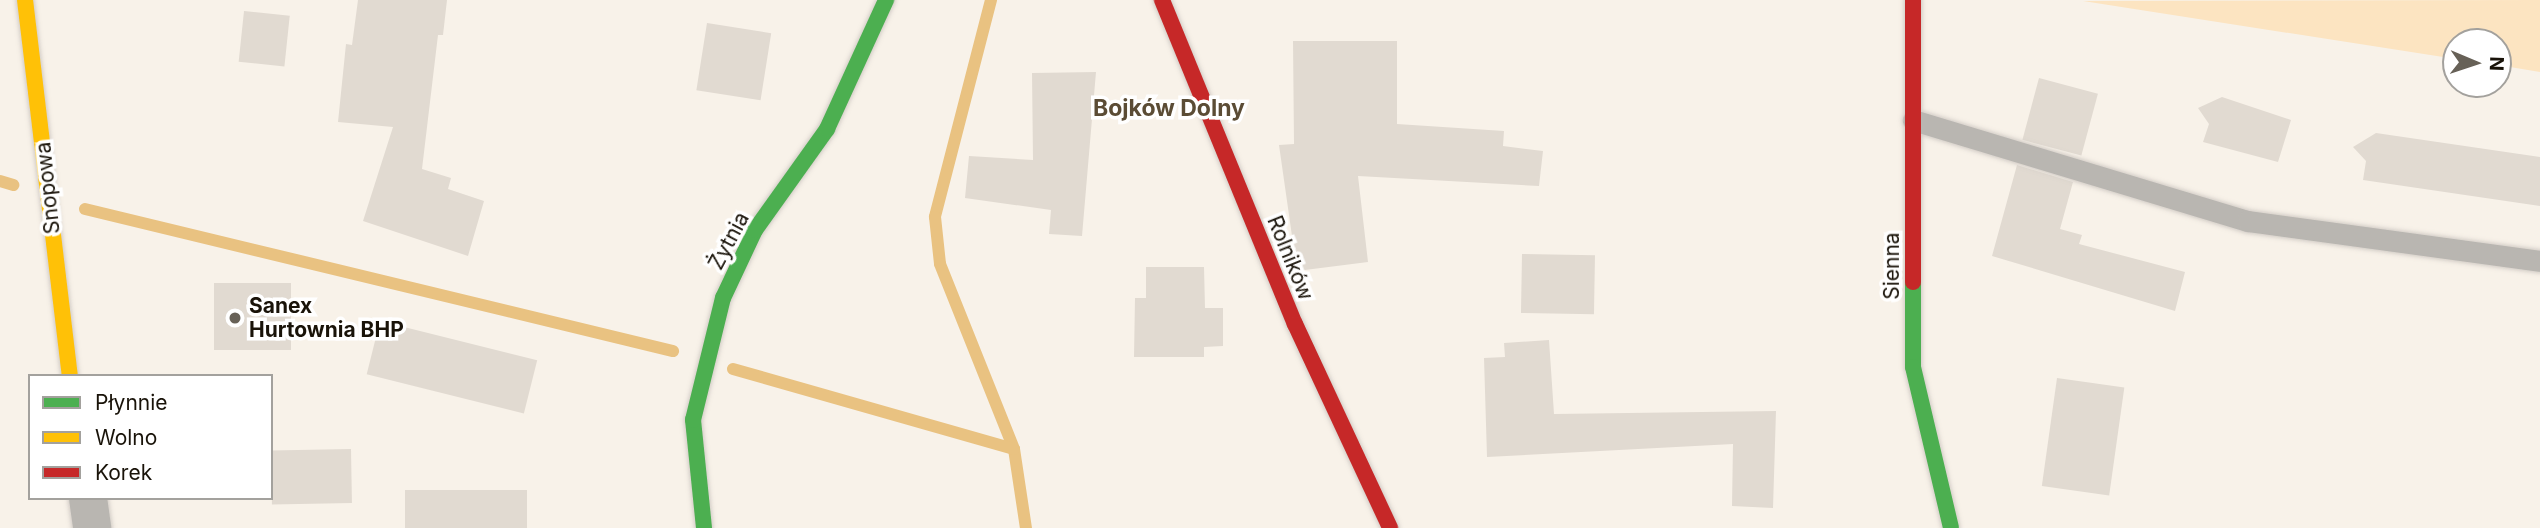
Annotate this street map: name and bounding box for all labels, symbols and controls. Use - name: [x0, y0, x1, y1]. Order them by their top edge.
- north arrow: [2442, 28, 2512, 98]
- text: N: [2485, 56, 2508, 71]
- district label: Bojków Dolny: [1093, 94, 1245, 122]
- street label: Snopowa: [31, 141, 65, 235]
- street label: Żytnia: [703, 208, 755, 274]
- street label: Rolników: [1262, 212, 1318, 304]
- street label: Sienna: [1879, 232, 1905, 300]
- place label: Sanex Hurtownia BHP: [249, 293, 404, 343]
- marker: Sanex Hurtownia BHP: [227, 310, 243, 326]
- legend: [28, 374, 273, 500]
- text: Płynnie: [95, 390, 168, 415]
- text: Wolno: [95, 425, 157, 450]
- text: Korek: [95, 460, 152, 485]

